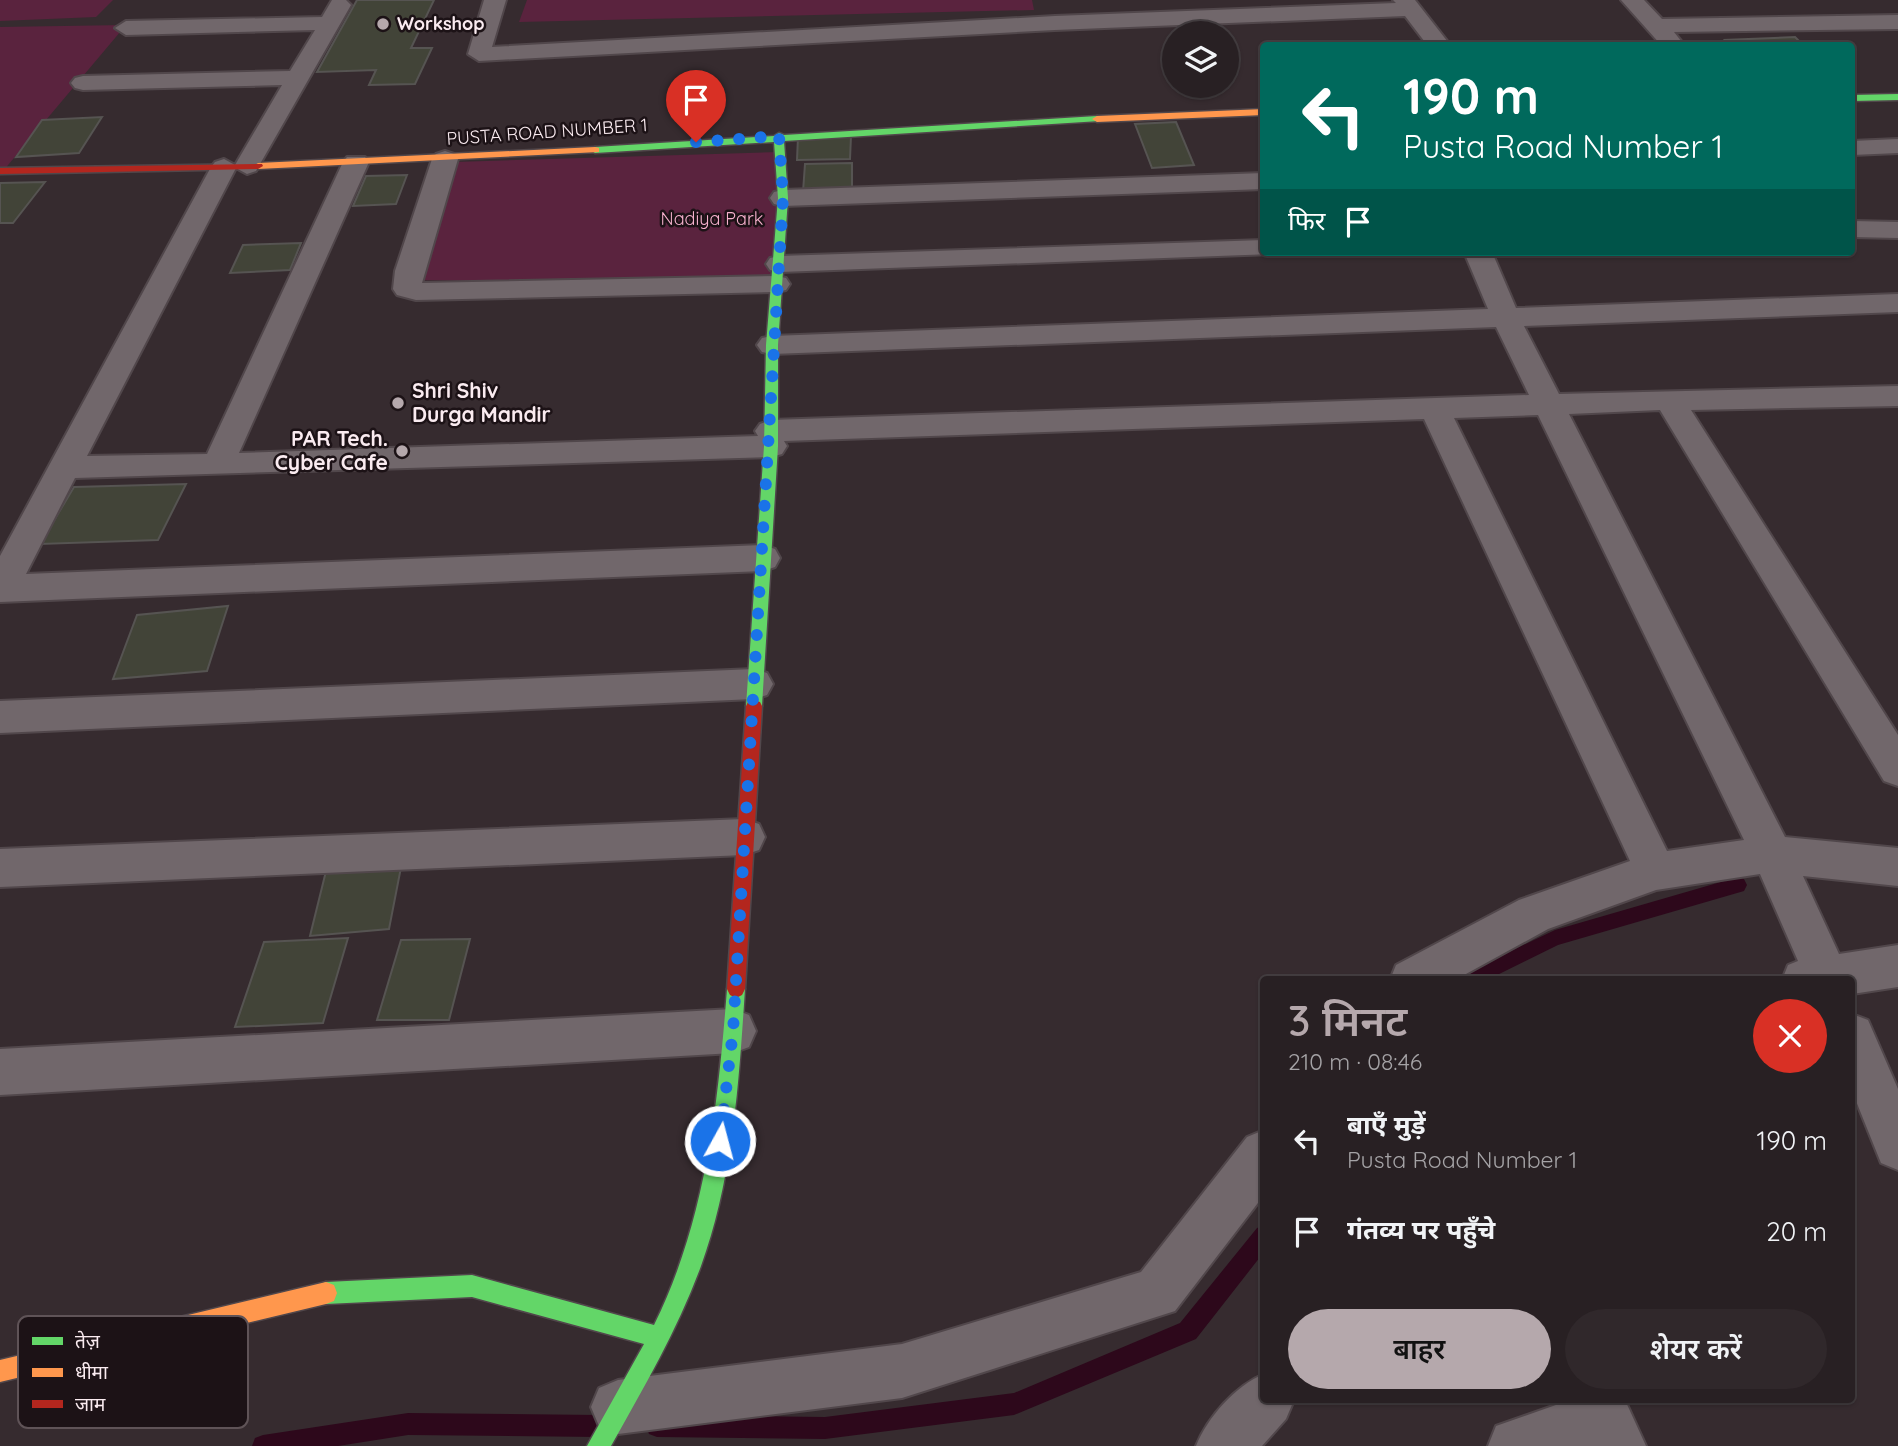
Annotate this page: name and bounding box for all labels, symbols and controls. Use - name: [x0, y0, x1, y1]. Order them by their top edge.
- place label: Workshop: [397, 12, 485, 35]
- marker: Workshop: [375, 16, 391, 32]
- map controls: [1162, 21, 1239, 98]
- button: layers: [1162, 21, 1239, 98]
- text: 190 m: [1403, 65, 1539, 126]
- pin: [666, 70, 726, 142]
- icon: left: [1288, 70, 1379, 161]
- icon: arrive: [677, 81, 715, 119]
- street label: PUSTA ROAD NUMBER 1: [446, 113, 648, 150]
- text: Pusta Road Number 1: [1403, 126, 1723, 166]
- icon: arrive: [1339, 203, 1377, 241]
- text: फिर: [1288, 204, 1325, 237]
- park label: Nadiya Park: [661, 207, 763, 230]
- place label: Shri Shiv Durga Mandir: [412, 377, 551, 427]
- marker: Shri Shiv Durga Mandir: [390, 395, 406, 411]
- place label: PAR Tech. Cyber Cafe: [275, 425, 388, 475]
- marker: PAR Tech. Cyber Cafe: [394, 443, 410, 459]
- text: 3 मिनट: [1288, 994, 1407, 1047]
- button: close: [1753, 999, 1827, 1073]
- text: 210 m · 08:46: [1288, 1047, 1422, 1076]
- position arrow: [683, 1104, 757, 1178]
- text: बाएँ मुड़ें: [1347, 1108, 1426, 1141]
- icon: left: [1288, 1122, 1326, 1160]
- text: 190 m: [1757, 1124, 1827, 1157]
- text: Pusta Road Number 1: [1347, 1145, 1577, 1174]
- icon: arrive: [1288, 1213, 1326, 1251]
- text: गंतव्य पर पहुँचे: [1347, 1213, 1495, 1246]
- text: 20 m: [1766, 1215, 1827, 1248]
- button: बाहर: [1288, 1309, 1551, 1389]
- button: शेयर करें: [1565, 1309, 1827, 1389]
- legend: [18, 1316, 248, 1428]
- text: तेज़: [75, 1329, 101, 1353]
- text: धीमा: [75, 1360, 109, 1384]
- text: जाम: [75, 1392, 106, 1416]

